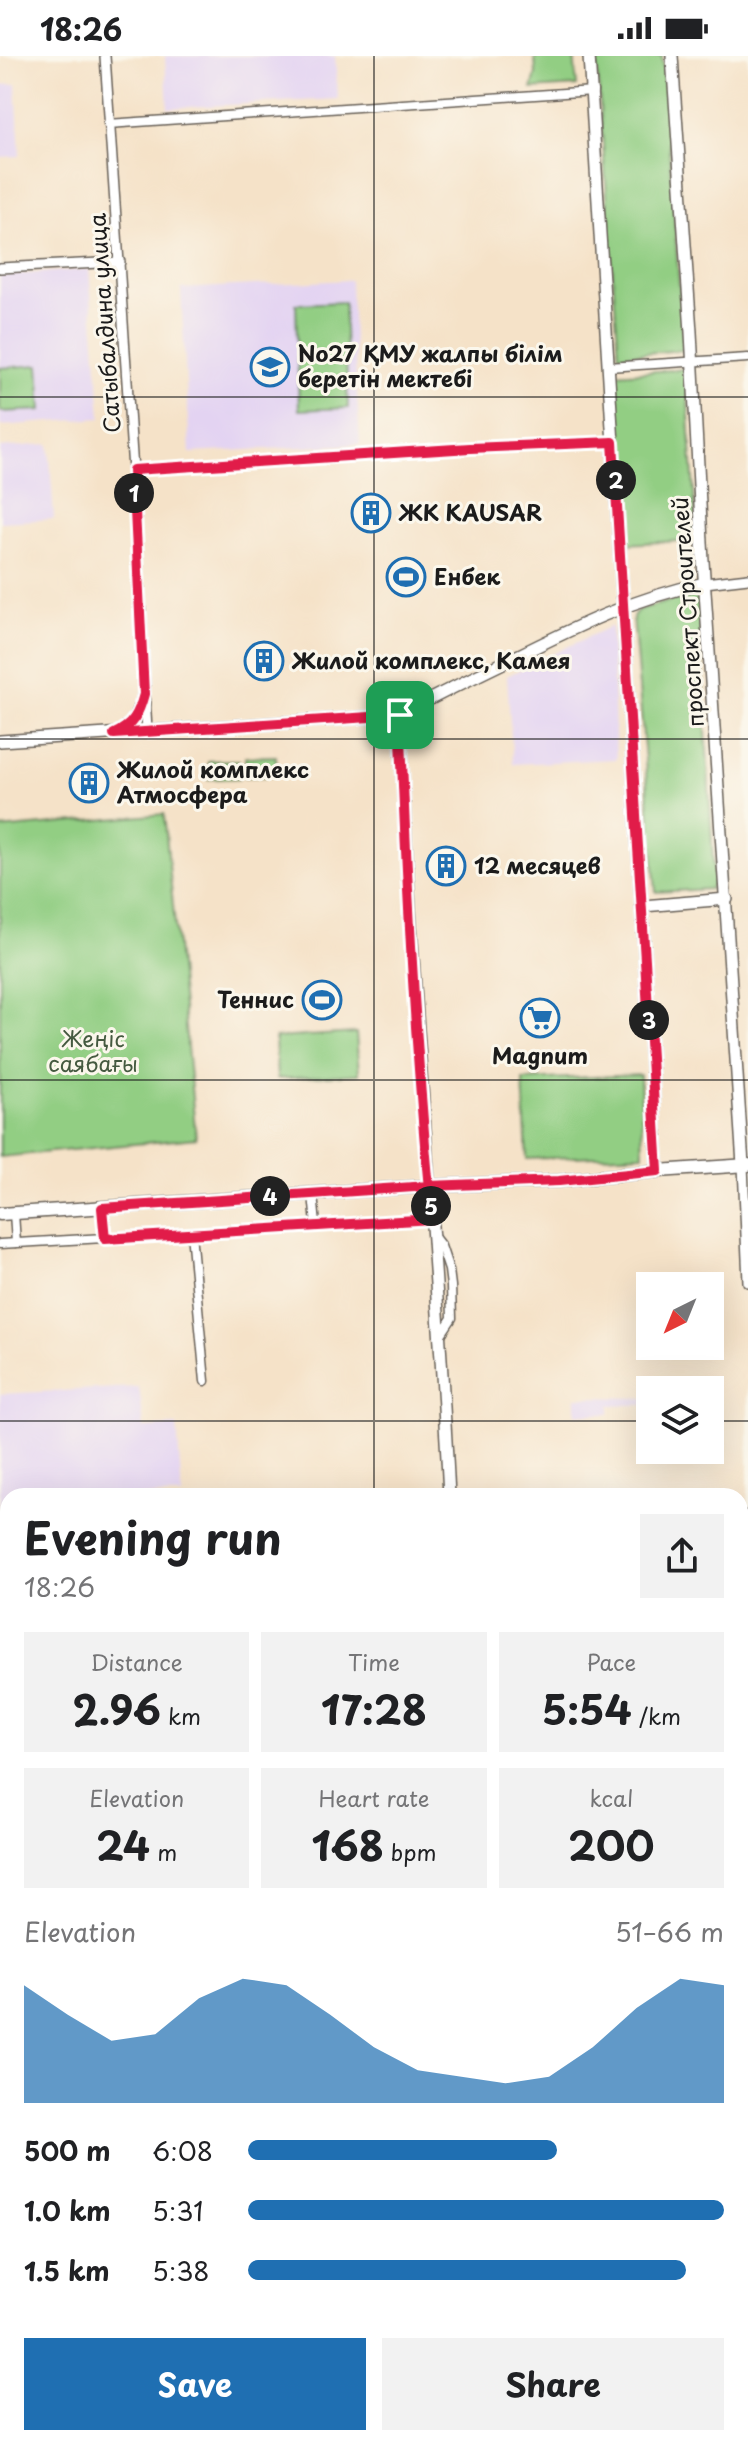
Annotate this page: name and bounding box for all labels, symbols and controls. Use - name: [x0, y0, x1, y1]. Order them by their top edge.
- text: 18:26: [40, 6, 122, 51]
- street label: Сатыбалдина улица: [79, 212, 128, 434]
- place label: No27 ҚМУ жалпы білім беретін мектебі: [298, 336, 563, 394]
- school or university icon: No27 ҚМУ жалпы білім беретін мектебі: [249, 346, 291, 388]
- pin: 2: [596, 460, 636, 500]
- text: 2: [608, 463, 624, 496]
- pin: 1: [114, 473, 154, 513]
- text: 1: [129, 476, 139, 509]
- building icon: ЖК KAUSAR: [350, 492, 392, 534]
- place label: ЖК KAUSAR: [398, 495, 542, 528]
- street label: проспект Строителей: [662, 496, 711, 728]
- sports icon: Енбек: [385, 556, 427, 598]
- place label: Енбек: [434, 559, 501, 592]
- building icon: Жилой комплекс, Камея: [243, 640, 285, 682]
- place label: Жилой комплекс, Камея: [291, 643, 571, 676]
- pin: [366, 681, 434, 749]
- icon: arrive: [378, 693, 422, 737]
- place label: Жилой комплекс Атмосфера: [116, 752, 309, 810]
- building icon: Жилой комплекс Атмосфера: [68, 762, 110, 804]
- building icon: 12 месяцев: [425, 845, 467, 887]
- place label: 12 месяцев: [474, 848, 601, 881]
- sports icon: Теннис: [301, 979, 343, 1021]
- place label: Теннис: [217, 982, 294, 1015]
- supermarket icon: Magnum: [519, 997, 561, 1039]
- pin: 3: [629, 1000, 669, 1040]
- text: 3: [642, 1003, 656, 1036]
- park label: Жеңіс саябағы: [48, 1021, 138, 1079]
- place label: Magnum: [492, 1038, 588, 1071]
- pin: 4: [250, 1176, 290, 1216]
- text: 4: [263, 1179, 277, 1212]
- pin: 5: [411, 1186, 451, 1226]
- text: 5: [424, 1189, 438, 1222]
- north arrow: [636, 1272, 724, 1360]
- map controls: [636, 1272, 724, 1464]
- button: layers: [636, 1376, 724, 1464]
- text: Evening run: [24, 1504, 282, 1570]
- button: share: [640, 1514, 724, 1598]
- text: 18:26: [24, 1567, 95, 1606]
- text: Distance: [91, 1645, 183, 1678]
- text: Time: [348, 1645, 400, 1678]
- text: Pace: [586, 1645, 636, 1678]
- text: 2.96: [72, 1678, 161, 1739]
- text: 17:28: [321, 1678, 427, 1739]
- text: 5:54: [542, 1678, 632, 1739]
- text: km: [161, 1699, 201, 1732]
- text: /km: [632, 1699, 681, 1732]
- text: Elevation: [89, 1781, 184, 1814]
- text: Heart rate: [318, 1781, 430, 1814]
- text: kcal: [589, 1781, 633, 1814]
- text: 24: [96, 1814, 150, 1875]
- text: 168: [311, 1814, 384, 1875]
- text: 200: [568, 1814, 655, 1875]
- text: m: [150, 1835, 177, 1868]
- text: bpm: [384, 1835, 437, 1868]
- text: Elevation: [24, 1912, 136, 1951]
- text: 51–66 m: [615, 1912, 724, 1951]
- text: 500 m: [24, 2131, 110, 2170]
- text: 6:08: [152, 2131, 213, 2170]
- text: 1.0 km: [24, 2191, 111, 2230]
- text: 5:31: [152, 2191, 203, 2230]
- text: 1.5 km: [24, 2251, 110, 2290]
- text: 5:38: [152, 2251, 210, 2290]
- button: Save: [24, 2338, 366, 2430]
- button: Share: [382, 2338, 724, 2430]

